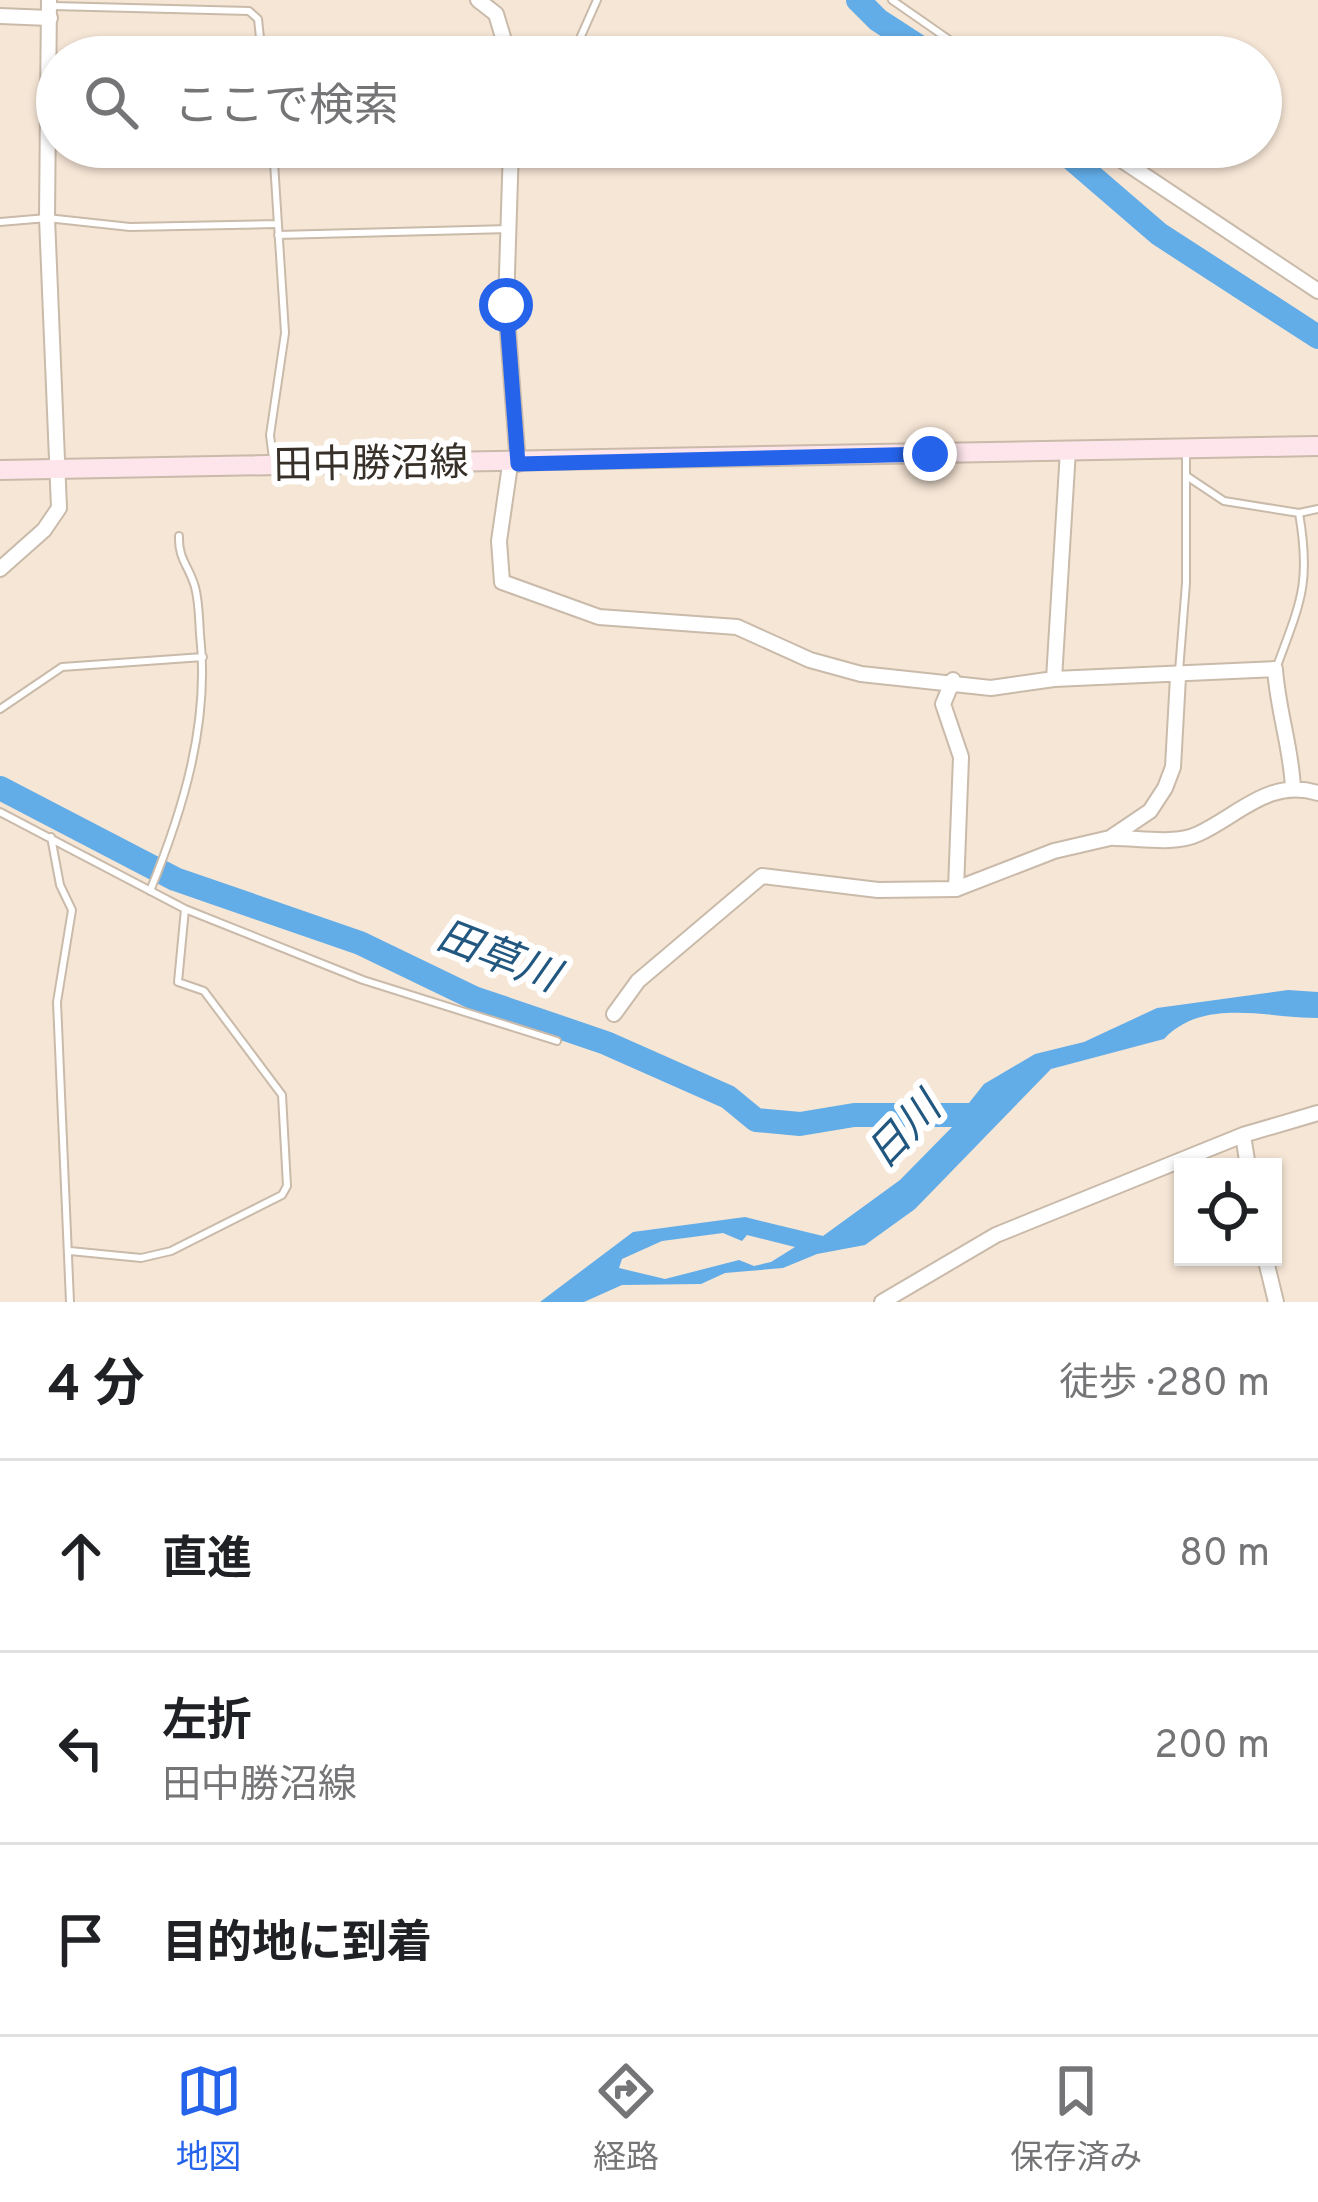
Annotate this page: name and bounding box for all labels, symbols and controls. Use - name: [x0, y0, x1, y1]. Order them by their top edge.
- search box: [36, 36, 1282, 168]
- icon: search: [78, 69, 144, 135]
- text: ここで検索: [174, 80, 399, 137]
- route start: [479, 278, 533, 332]
- route end: [903, 427, 957, 481]
- street label: 田中勝沼線: [273, 441, 469, 493]
- water label: 田草川: [429, 912, 569, 1008]
- water label: 日川: [858, 1082, 957, 1182]
- map controls: [1174, 1158, 1282, 1266]
- button: locate: [1174, 1158, 1282, 1266]
- text: 4 分: [48, 1355, 145, 1420]
- text: 徒歩 · 280 m: [1059, 1361, 1270, 1410]
- icon: ahead: [48, 1523, 114, 1589]
- text: 80 m: [1179, 1531, 1270, 1580]
- text: 直進: [162, 1533, 252, 1590]
- text: 左折: [162, 1695, 252, 1752]
- icon: left: [48, 1715, 114, 1781]
- text: 200 m: [1154, 1723, 1270, 1772]
- text: 田中勝沼線: [162, 1763, 357, 1812]
- icon: arrive: [48, 1907, 114, 1973]
- text: 目的地に到着: [162, 1917, 432, 1974]
- tab: 地図: [176, 2058, 242, 2181]
- tab: 経路: [593, 2058, 659, 2181]
- tab: 保存済み: [1010, 2058, 1142, 2181]

